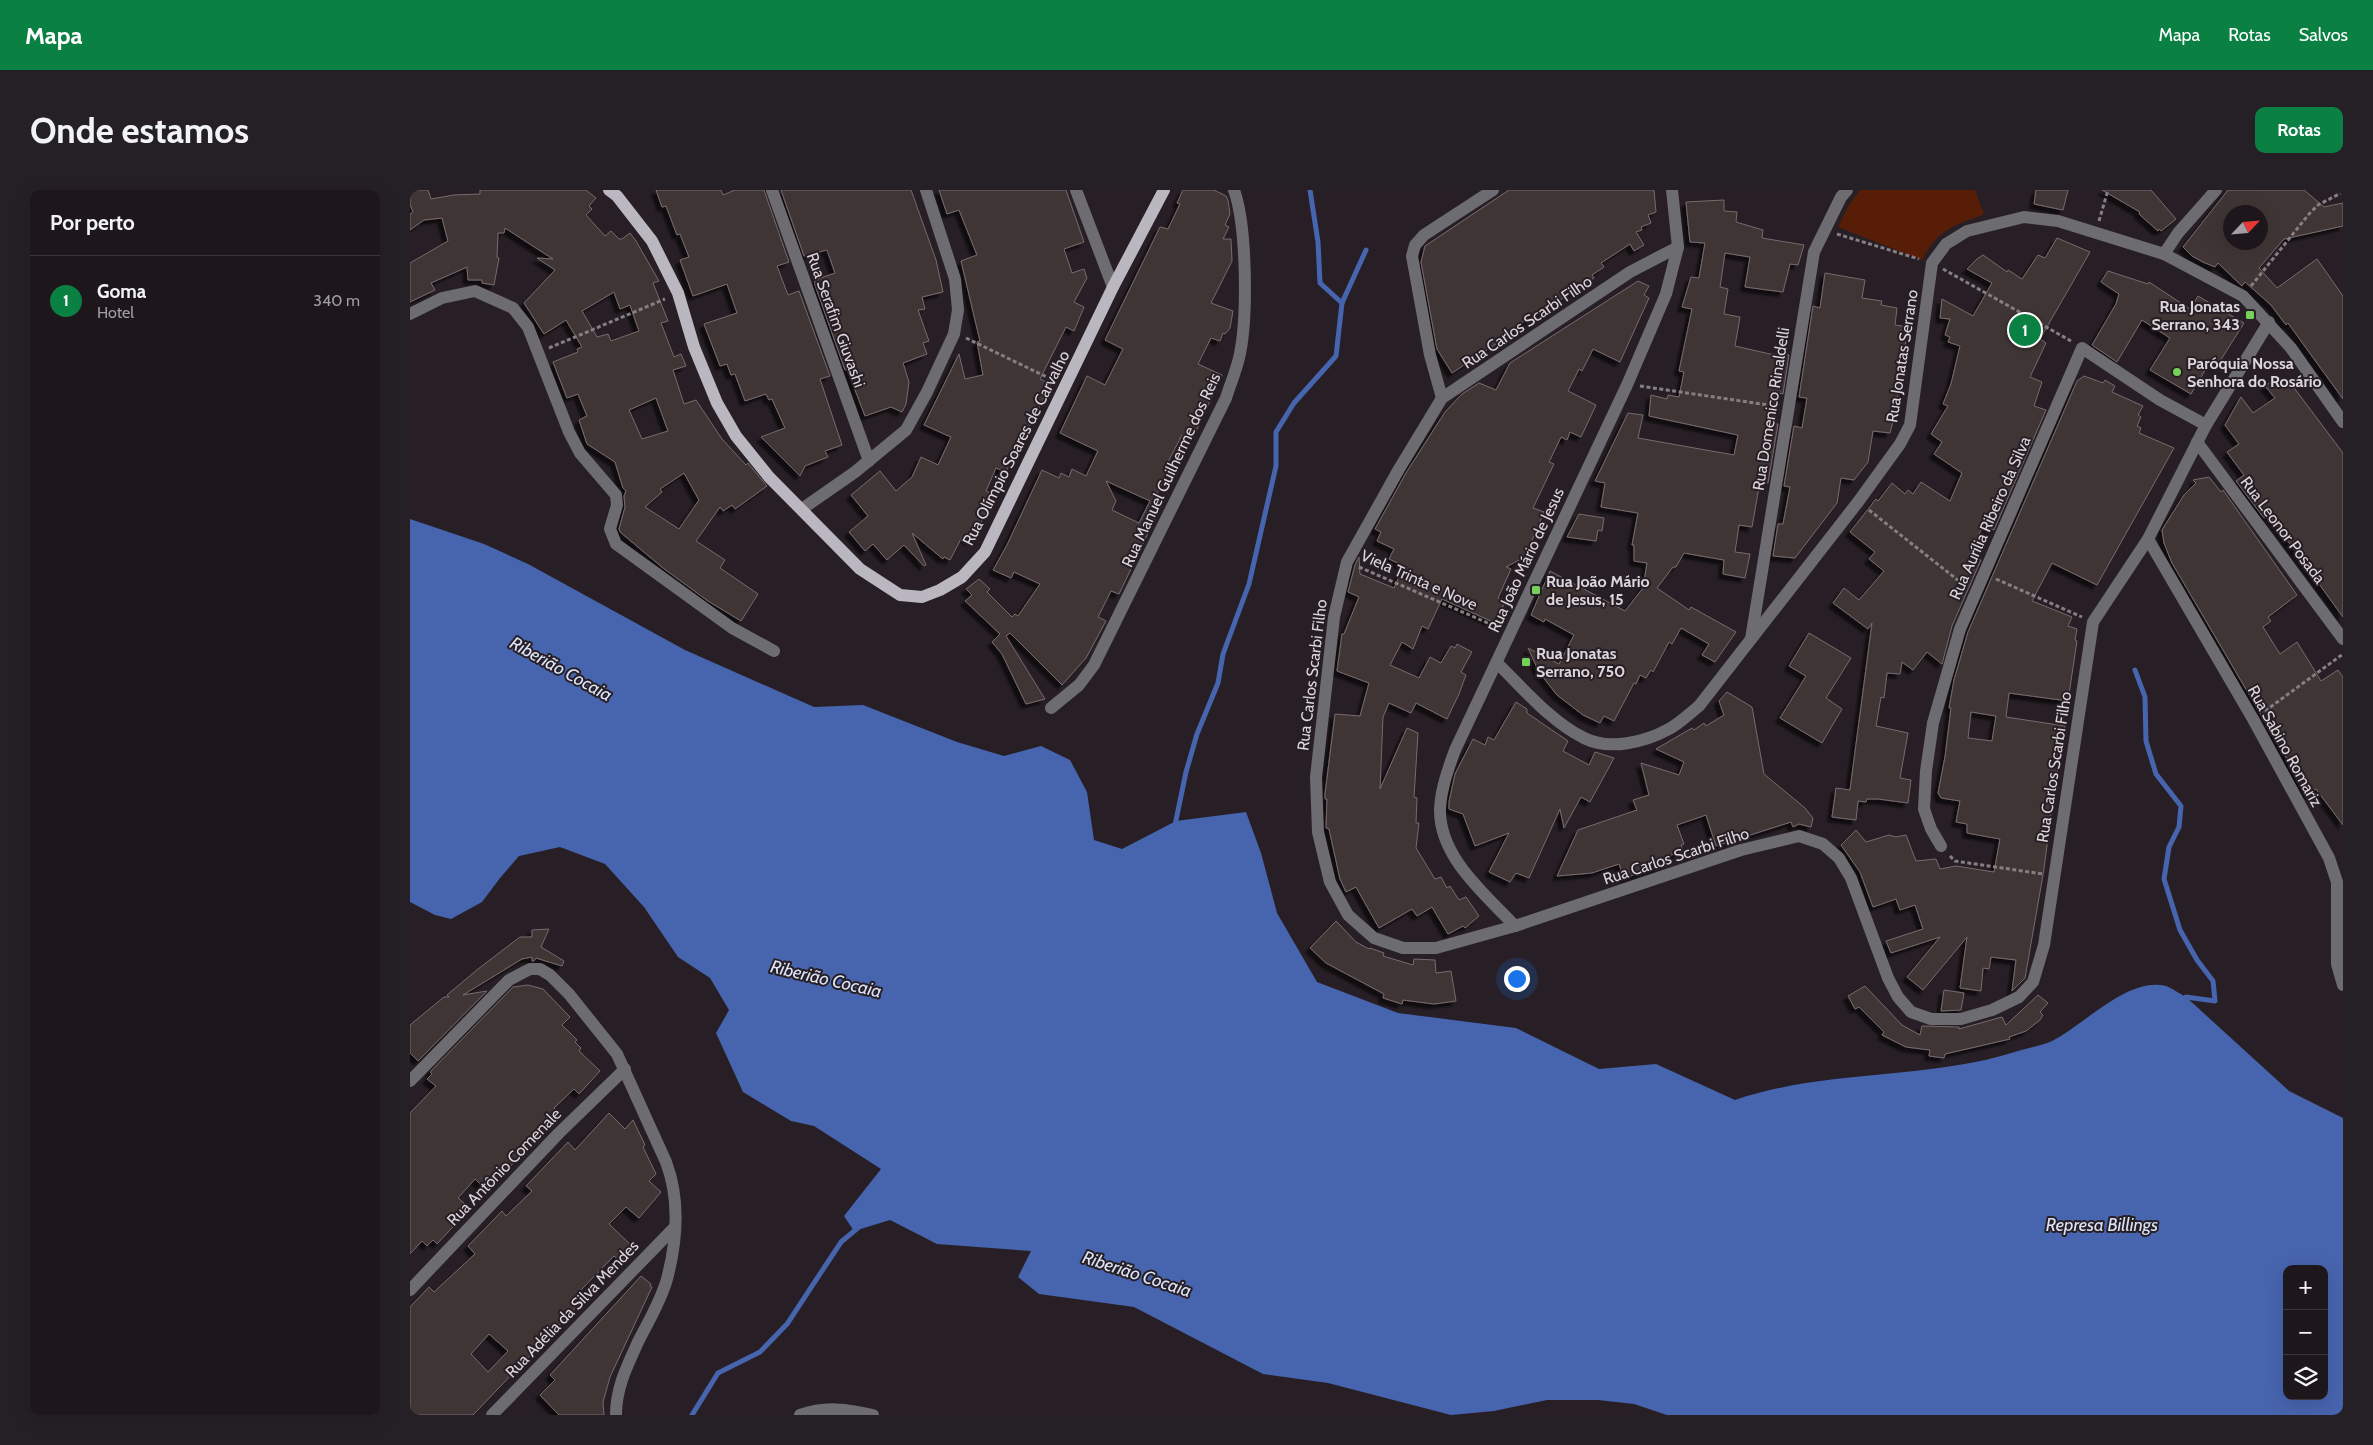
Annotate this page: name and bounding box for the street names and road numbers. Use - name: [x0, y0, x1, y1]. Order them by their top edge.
- street label: Rua Serafim Giuvashi: [803, 250, 869, 390]
- street label: Rua Carlos Scarbi Filho: [1458, 271, 1596, 373]
- street label: Rua Jonatas Serrano: [1882, 288, 1922, 424]
- street label: Rua Domenico Rinaldelli: [1749, 326, 1793, 492]
- street label: Rua Olímpio Soares de Carvalho: [958, 347, 1074, 549]
- street label: Rua Manuel Guilherme dos Reis: [1118, 370, 1225, 570]
- street label: Rua Aurília Ribeiro da Silva: [1945, 433, 2035, 603]
- street label: Rua Leonor Posada: [2237, 473, 2330, 587]
- street label: Rua João Mário de Jesus: [1484, 484, 1568, 635]
- street label: Viela Trinta e Nove: [1358, 546, 1480, 614]
- street label: Rua Carlos Scarbi Filho: [1293, 598, 1331, 752]
- street label: Rua Sabino Romariz: [2244, 682, 2326, 810]
- street label: Rua Carlos Scarbi Filho: [2033, 690, 2075, 844]
- street label: Rua Carlos Scarbi Filho: [1601, 823, 1752, 889]
- street label: Rua Antônio Comenale: [443, 1104, 565, 1230]
- street label: Rua Adélia da Silva Mendes: [501, 1236, 643, 1382]

